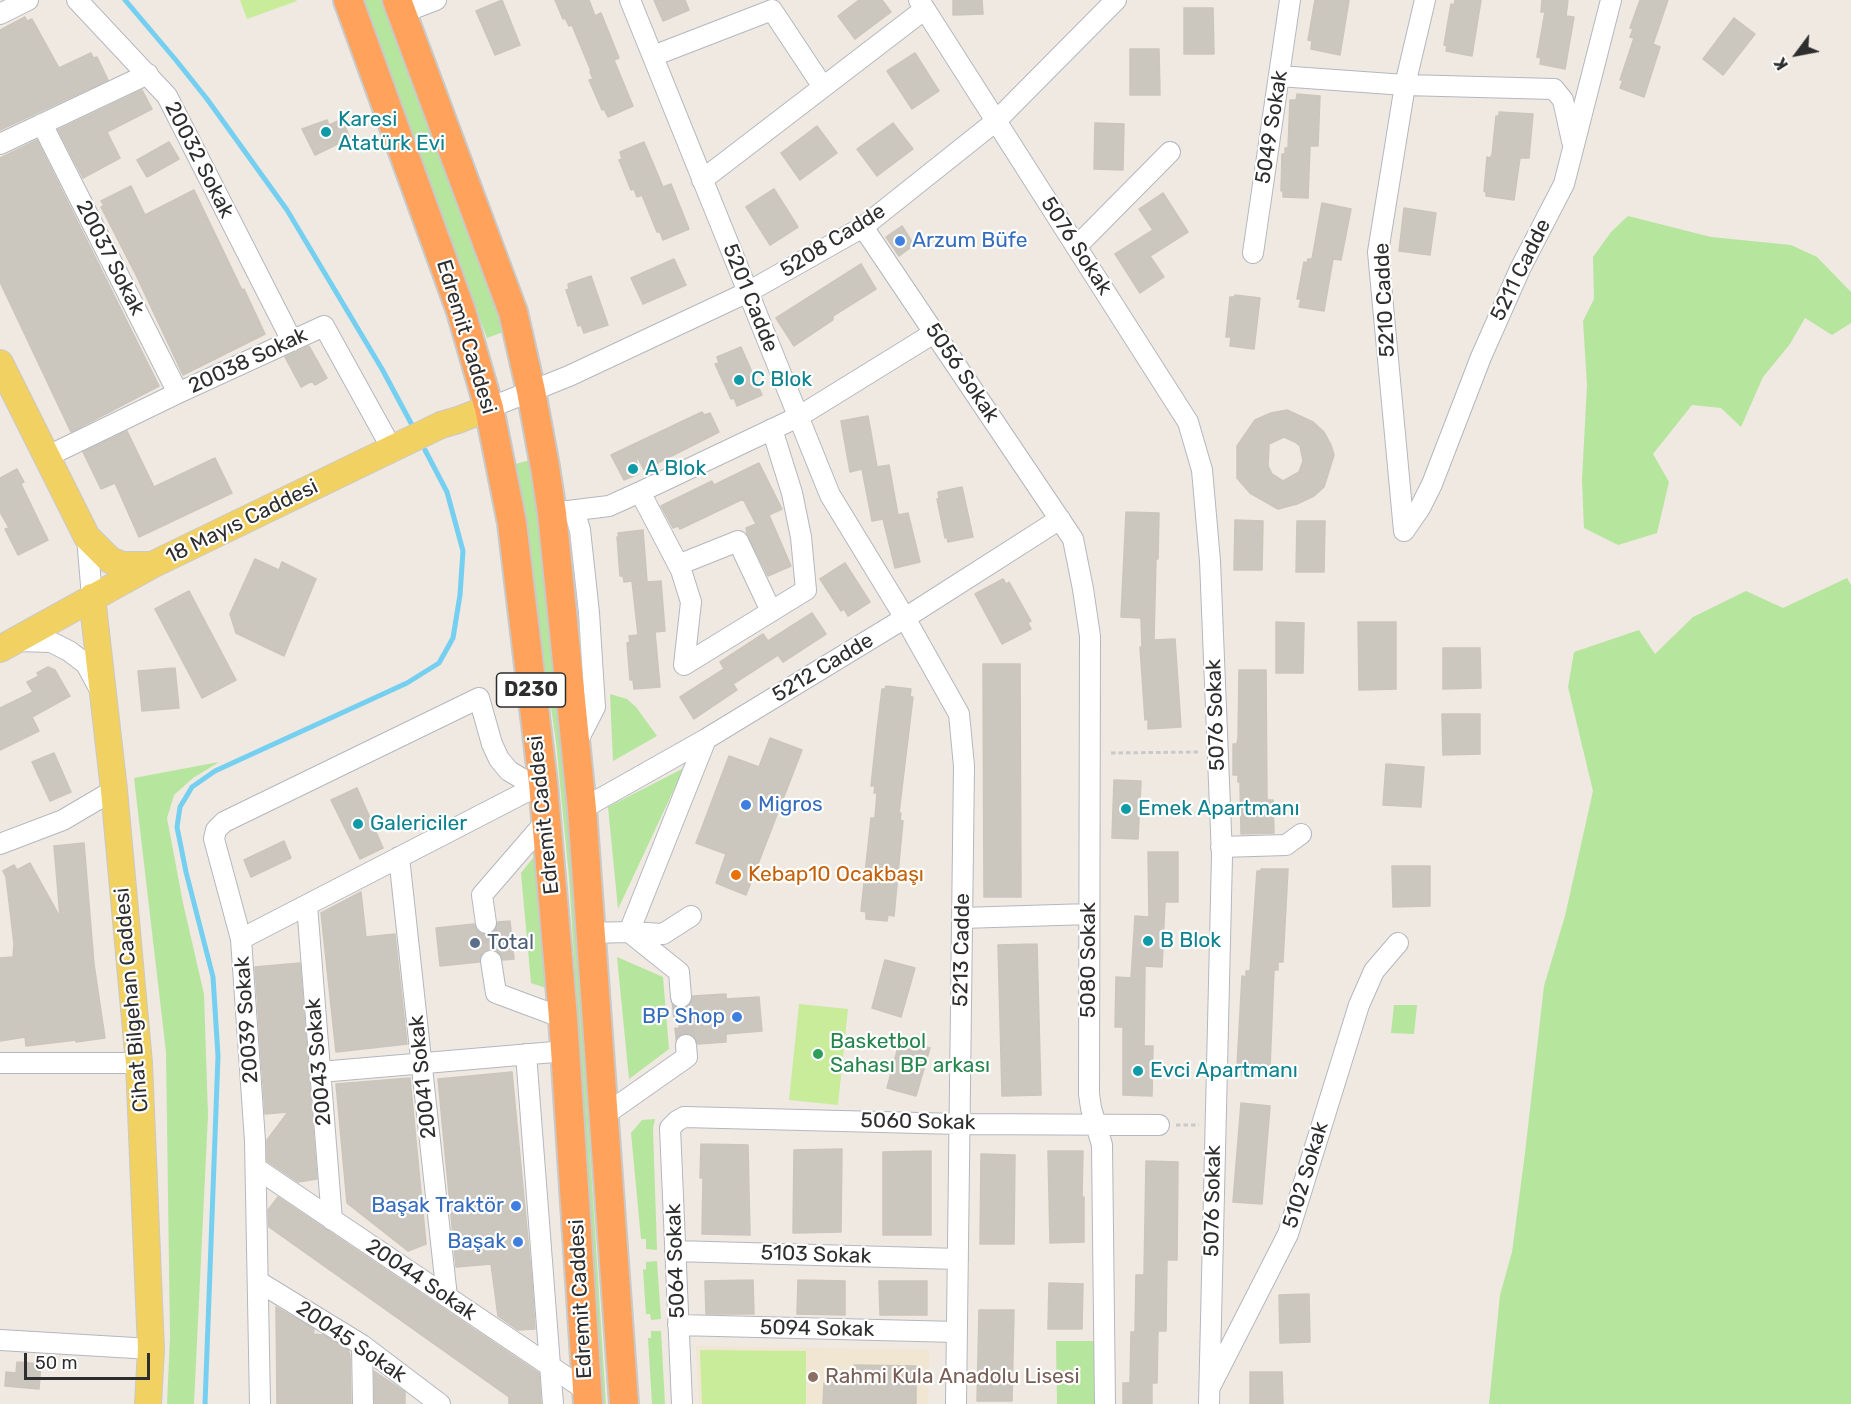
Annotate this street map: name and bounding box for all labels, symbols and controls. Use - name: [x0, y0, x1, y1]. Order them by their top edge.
- north arrow: [1767, 24, 1827, 84]
- text: K: [1770, 54, 1792, 73]
- street label: 5049 Sokak: [1251, 69, 1293, 185]
- street label: 20032 Sokak: [159, 98, 239, 222]
- place label: Karesi Atatürk Evi: [338, 107, 445, 157]
- marker: Karesi Atatürk Evi: [319, 125, 333, 139]
- street label: 5076 Sokak: [1035, 192, 1117, 300]
- street label: 20037 Sokak: [70, 196, 150, 320]
- street label: 5208 Cadde: [776, 199, 890, 283]
- street label: 5211 Cadde: [1486, 215, 1556, 325]
- place label: Arzum Büfe: [912, 228, 1028, 254]
- marker: Arzum Büfe: [893, 234, 907, 248]
- street label: 5201 Cadde: [717, 240, 783, 356]
- street label: 5210 Cadde: [1369, 242, 1401, 358]
- street label: Edremit Caddesi: [431, 257, 501, 417]
- street label: 5056 Sokak: [920, 319, 1004, 427]
- street label: 20038 Sokak: [185, 322, 311, 400]
- place label: C Blok: [751, 367, 812, 393]
- marker: C Blok: [732, 373, 746, 387]
- place label: A Blok: [645, 456, 706, 482]
- marker: A Blok: [626, 462, 640, 476]
- street label: 18 Mayıs Caddesi: [162, 474, 322, 570]
- street label: 5212 Cadde: [768, 628, 878, 708]
- street label: 5076 Sokak: [1201, 659, 1231, 771]
- road number: D230: [496, 673, 566, 707]
- street label: Edremit Caddesi: [523, 734, 565, 896]
- place label: Migros: [758, 792, 823, 818]
- place label: Emek Apartmanı: [1138, 796, 1300, 822]
- marker: Migros: [739, 798, 753, 812]
- marker: Emek Apartmanı: [1119, 802, 1133, 816]
- place label: Galericiler: [370, 811, 467, 837]
- marker: Galericiler: [351, 817, 365, 831]
- place label: Kebap10 Ocakbaşı: [748, 862, 924, 888]
- marker: Kebap10 Ocakbaşı: [729, 868, 743, 882]
- street label: Cihat Bilgehan Caddesi: [110, 887, 154, 1113]
- street label: 5213 Cadde: [948, 893, 976, 1007]
- street label: 5080 Sokak: [1076, 902, 1102, 1018]
- place label: B Blok: [1160, 928, 1221, 954]
- place label: Total: [487, 930, 534, 956]
- marker: B Blok: [1141, 934, 1155, 948]
- marker: Total: [468, 936, 482, 950]
- street label: 20039 Sokak: [230, 956, 264, 1084]
- street label: 20043 Sokak: [301, 997, 337, 1127]
- place label: BP Shop: [642, 1004, 725, 1030]
- marker: BP Shop: [730, 1010, 744, 1024]
- street label: 20041 Sokak: [404, 1014, 442, 1140]
- place label: Basketbol Sahası BP arkası: [830, 1029, 990, 1079]
- marker: Basketbol Sahası BP arkası: [811, 1047, 825, 1061]
- place label: Evci Apartmanı: [1150, 1058, 1298, 1084]
- marker: Evci Apartmanı: [1131, 1064, 1145, 1078]
- street label: 5060 Sokak: [860, 1108, 976, 1136]
- street label: 5102 Sokak: [1278, 1119, 1334, 1231]
- street label: 5076 Sokak: [1199, 1145, 1227, 1257]
- place label: Başak Traktör: [371, 1193, 504, 1219]
- marker: Başak Traktör: [509, 1199, 523, 1213]
- street label: 5064 Sokak: [661, 1203, 691, 1319]
- street label: Edremit Caddesi: [564, 1219, 598, 1379]
- place label: Başak: [447, 1229, 506, 1255]
- street label: 20044 Sokak: [361, 1234, 481, 1326]
- marker: Başak: [511, 1235, 525, 1249]
- street label: 5103 Sokak: [760, 1240, 872, 1270]
- street label: 20045 Sokak: [291, 1296, 411, 1388]
- street label: 5094 Sokak: [760, 1315, 874, 1343]
- scale bar: [27, 1341, 153, 1379]
- text: 50 m: [35, 1352, 78, 1374]
- place label: Rahmi Kula Anadolu Lisesi: [825, 1364, 1080, 1390]
- marker: Rahmi Kula Anadolu Lisesi: [806, 1370, 820, 1384]

